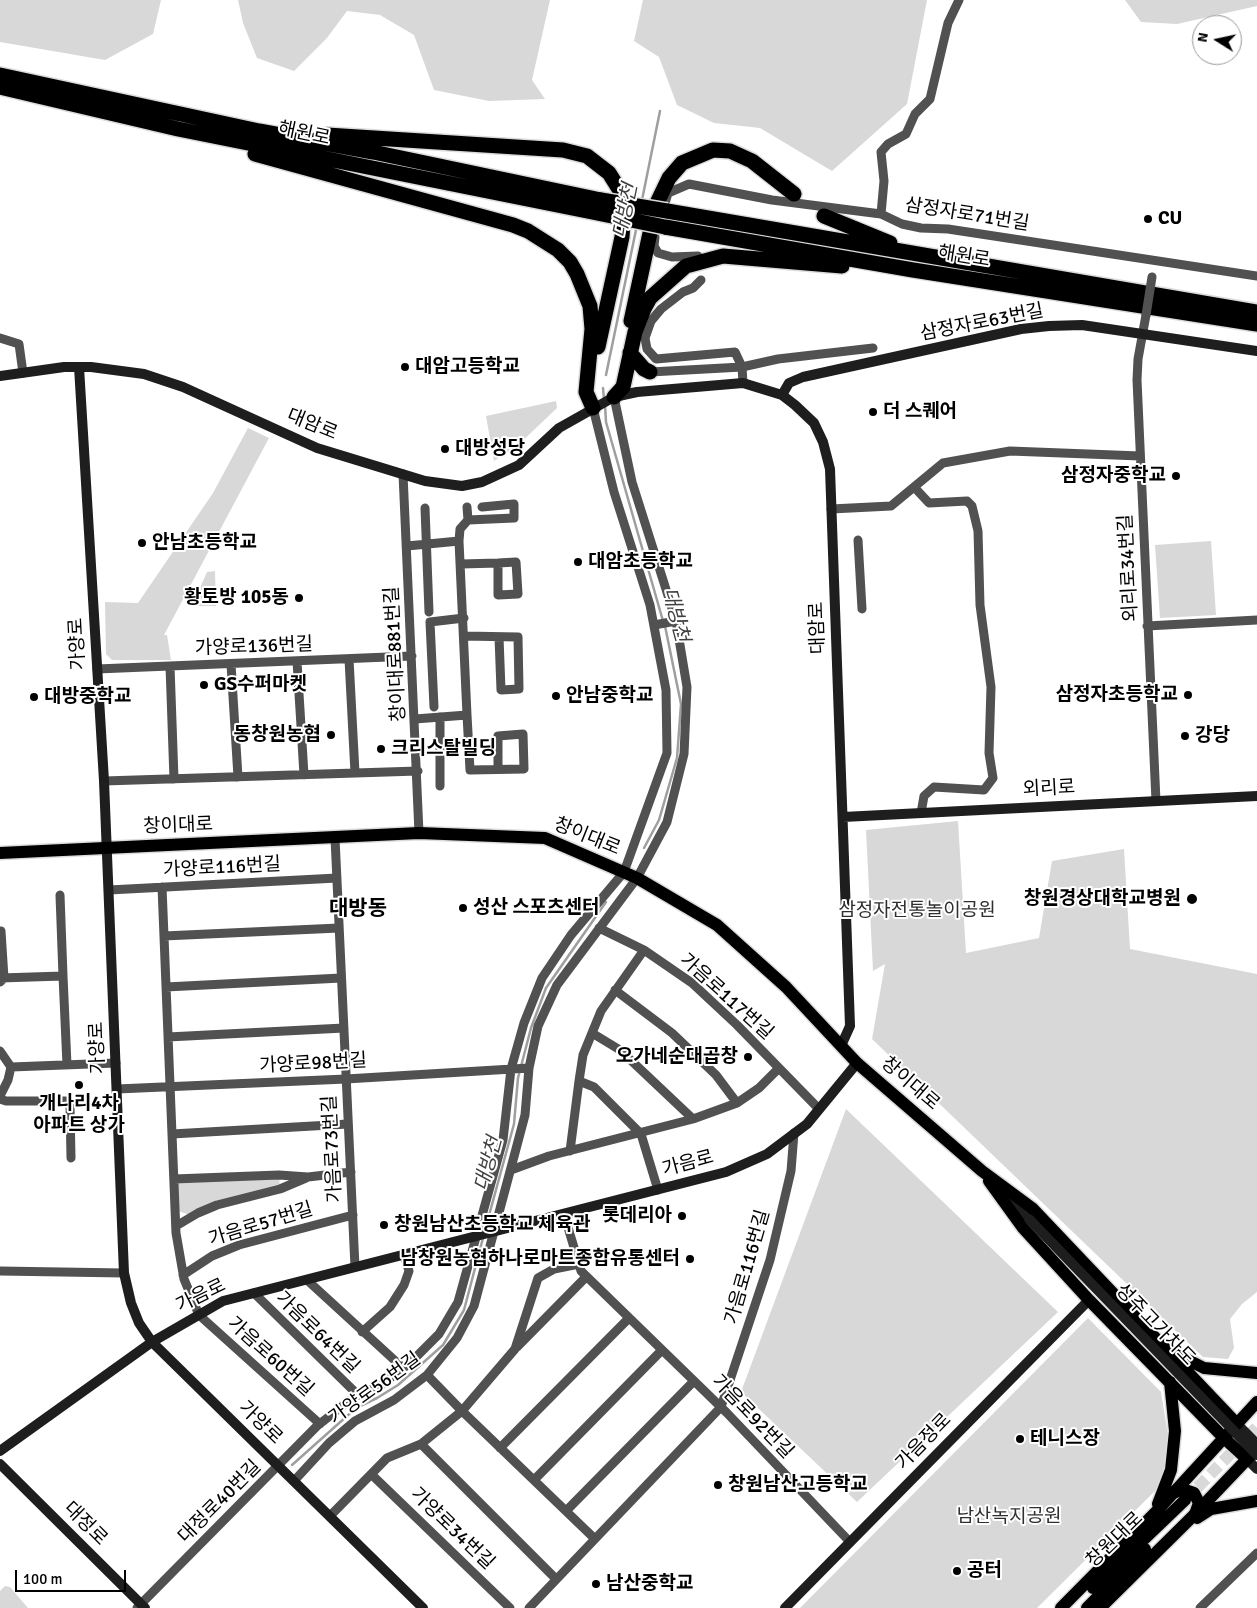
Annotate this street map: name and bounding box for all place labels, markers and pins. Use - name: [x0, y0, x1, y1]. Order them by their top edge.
- place label: CU: [1158, 208, 1182, 230]
- marker: CU: [1142, 213, 1154, 225]
- place label: 대암고등학교: [415, 356, 520, 378]
- marker: 대암고등학교: [399, 361, 411, 373]
- place label: 더 스퀘어: [883, 401, 957, 423]
- marker: 더 스퀘어: [867, 406, 879, 418]
- place label: 대방성당: [455, 438, 525, 460]
- marker: 대방성당: [439, 443, 451, 455]
- place label: 삼정자중학교: [1061, 465, 1166, 487]
- marker: 삼정자중학교: [1170, 470, 1182, 482]
- place label: 안남초등학교: [152, 532, 257, 554]
- marker: 안남초등학교: [136, 537, 148, 549]
- place label: 대암초등학교: [588, 551, 693, 573]
- marker: 대암초등학교: [572, 556, 584, 568]
- place label: 황토방 105동: [184, 587, 289, 609]
- marker: 황토방 105동: [293, 592, 305, 604]
- place label: GS수퍼마켓: [214, 674, 307, 696]
- marker: GS수퍼마켓: [198, 679, 210, 691]
- place label: 삼정자초등학교: [1056, 684, 1178, 706]
- place label: 안남중학교: [566, 685, 653, 707]
- place label: 대방중학교: [44, 686, 131, 708]
- marker: 삼정자초등학교: [1182, 689, 1194, 701]
- marker: 안남중학교: [550, 690, 562, 702]
- marker: 대방중학교: [28, 691, 40, 703]
- place label: 동창원농협: [234, 724, 321, 746]
- place label: 강당: [1195, 725, 1230, 747]
- marker: 동창원농협: [325, 729, 337, 741]
- marker: 강당: [1179, 730, 1191, 742]
- place label: 크리스탈빌딩: [391, 738, 496, 760]
- marker: 크리스탈빌딩: [375, 743, 387, 755]
- place label: 창원경상대학교병원: [1024, 888, 1181, 910]
- marker: 창원경상대학교병원: [1185, 892, 1199, 906]
- place label: 성산 스포츠센터: [473, 897, 600, 919]
- marker: 성산 스포츠센터: [457, 902, 469, 914]
- place label: 오가네순대곱창: [616, 1046, 738, 1068]
- marker: 오가네순대곱창: [742, 1051, 754, 1063]
- marker: 개나리4차 아파트 상가: [73, 1079, 85, 1091]
- place label: 개나리4차 아파트 상가: [33, 1093, 125, 1137]
- place label: 롯데리아: [602, 1205, 672, 1227]
- marker: 롯데리아: [676, 1210, 688, 1222]
- place label: 창원남산초등학교 체육관: [394, 1214, 590, 1236]
- marker: 창원남산초등학교 체육관: [378, 1219, 390, 1231]
- place label: 남창원농협하나로마트종합유통센터: [400, 1248, 680, 1270]
- marker: 남창원농협하나로마트종합유통센터: [684, 1253, 696, 1265]
- place label: 테니스장: [1030, 1428, 1100, 1450]
- marker: 테니스장: [1014, 1433, 1026, 1445]
- place label: 창원남산고등학교: [728, 1474, 868, 1496]
- marker: 창원남산고등학교: [712, 1479, 724, 1491]
- place label: 공터: [967, 1560, 1002, 1582]
- marker: 공터: [951, 1565, 963, 1577]
- place label: 남산중학교: [606, 1573, 693, 1595]
- marker: 남산중학교: [590, 1578, 602, 1590]

